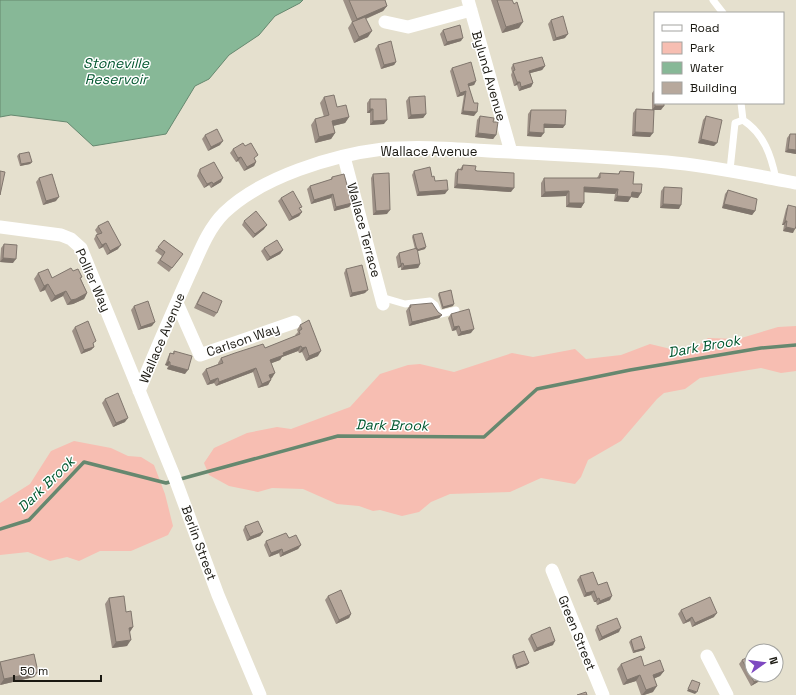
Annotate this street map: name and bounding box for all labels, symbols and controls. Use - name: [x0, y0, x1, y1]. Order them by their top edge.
- legend: [654, 12, 784, 104]
- text: Road: [690, 20, 719, 36]
- street label: Bylund Avenue: [468, 29, 510, 123]
- text: Park: [690, 40, 715, 56]
- water label: Stoneville Reservoir: [83, 54, 150, 88]
- text: Water: [690, 60, 724, 76]
- text: Building: [690, 80, 737, 96]
- street label: Wallace Avenue: [381, 143, 477, 160]
- street label: Wallace Terrace: [343, 181, 385, 279]
- street label: Pollier Way: [71, 246, 115, 314]
- street label: Wallace Avenue: [135, 290, 189, 386]
- street label: Carlson Way: [204, 320, 282, 360]
- water label: Dark Brook: [667, 331, 743, 361]
- water label: Dark Brook: [355, 415, 430, 435]
- water label: Dark Brook: [14, 451, 80, 516]
- street label: Berlin Street: [178, 503, 220, 583]
- street label: Green Street: [554, 593, 600, 673]
- north arrow: [744, 643, 784, 683]
- text: N: [766, 655, 781, 666]
- scale bar: [14, 657, 101, 683]
- text: 50 m: [20, 663, 48, 679]

